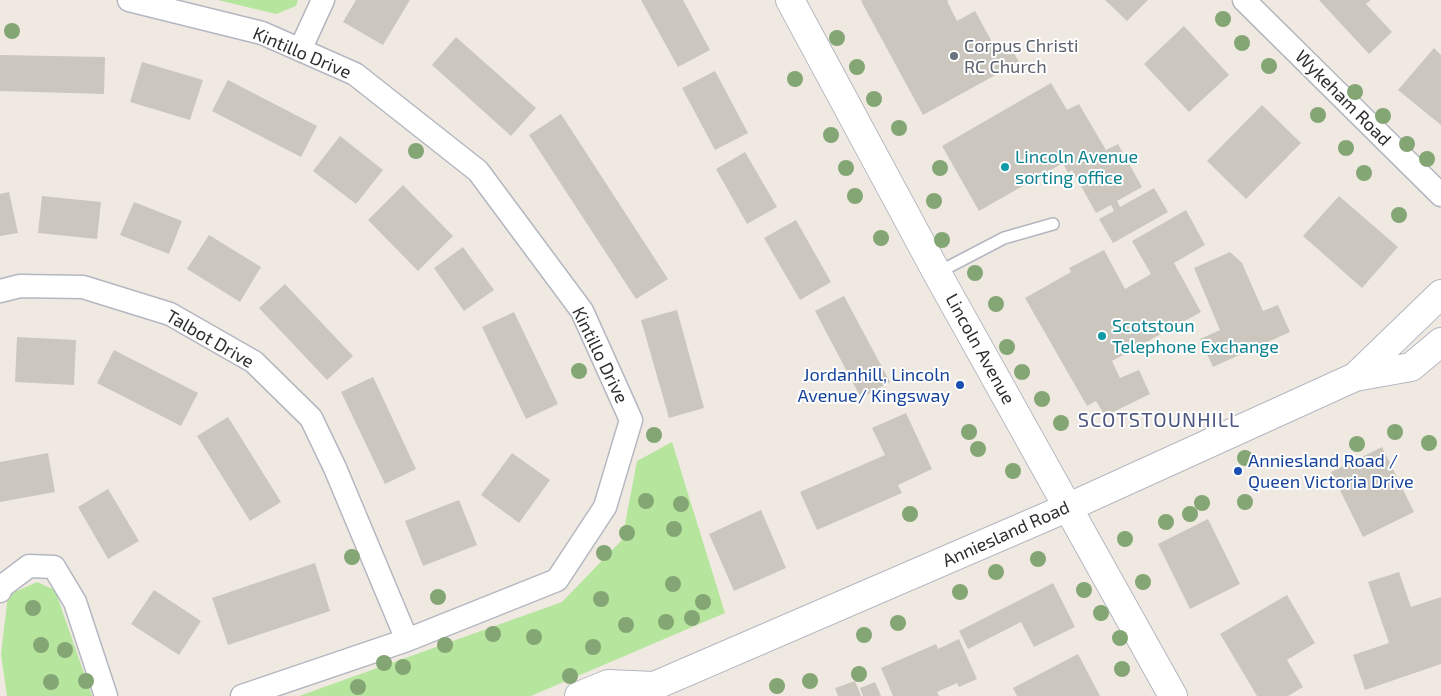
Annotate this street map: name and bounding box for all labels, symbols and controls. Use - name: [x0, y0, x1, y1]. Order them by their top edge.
- street label: Kintillo Drive: [250, 23, 354, 83]
- place label: Corpus Christi RC Church: [964, 35, 1078, 78]
- street label: Wykeham Road: [1291, 46, 1395, 150]
- marker: Corpus Christi RC Church: [948, 50, 960, 62]
- place label: Lincoln Avenue sorting office: [1015, 146, 1138, 188]
- marker: Lincoln Avenue sorting office: [999, 161, 1011, 173]
- street label: Lincoln Avenue: [941, 290, 1019, 408]
- street label: Kintillo Drive: [567, 303, 633, 407]
- street label: Talbot Drive: [162, 305, 258, 373]
- place label: Scotstoun Telephone Exchange: [1112, 315, 1279, 358]
- marker: Scotstoun Telephone Exchange: [1096, 330, 1108, 342]
- place label: Jordanhill, Lincoln Avenue/ Kingsway: [797, 364, 950, 406]
- marker: Jordanhill, Lincoln Avenue/ Kingsway: [954, 379, 966, 391]
- district label: SCOTSTOUNHILL: [1076, 408, 1242, 432]
- place label: Anniesland Road / Queen Victoria Drive: [1248, 450, 1414, 492]
- marker: Anniesland Road / Queen Victoria Drive: [1232, 465, 1244, 477]
- street label: Anniesland Road: [939, 496, 1073, 572]

